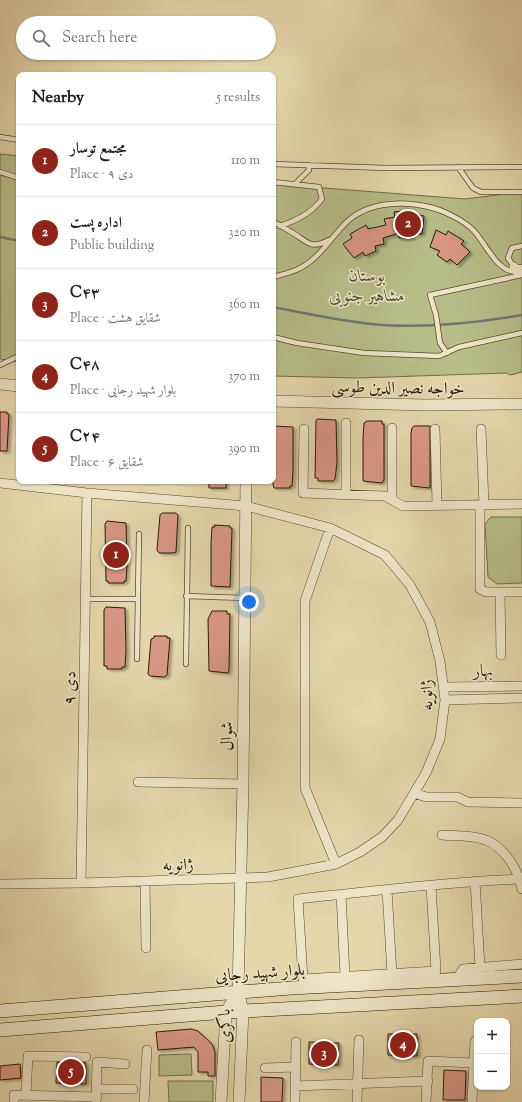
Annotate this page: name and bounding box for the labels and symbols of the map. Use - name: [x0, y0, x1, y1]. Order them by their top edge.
- pin: 2: [395, 209, 421, 239]
- park label: بوستان مشاهیر جنوبی: [329, 265, 405, 309]
- street label: خواجه نصیر الدین طوسی: [331, 376, 465, 402]
- pin: 1: [103, 540, 129, 570]
- your location: [239, 592, 259, 612]
- street label: بهار: [471, 660, 493, 684]
- street label: ۹ دی: [59, 671, 83, 705]
- street label: ژانویه: [416, 679, 440, 711]
- street label: شوال: [216, 721, 240, 751]
- street label: ژانویه: [162, 854, 194, 878]
- street label: بلوار شهید رجایی: [214, 959, 306, 989]
- street label: باکری: [213, 1008, 239, 1044]
- pin: 4: [390, 1030, 416, 1060]
- pin: 3: [311, 1039, 337, 1069]
- pin: 5: [58, 1057, 84, 1087]

